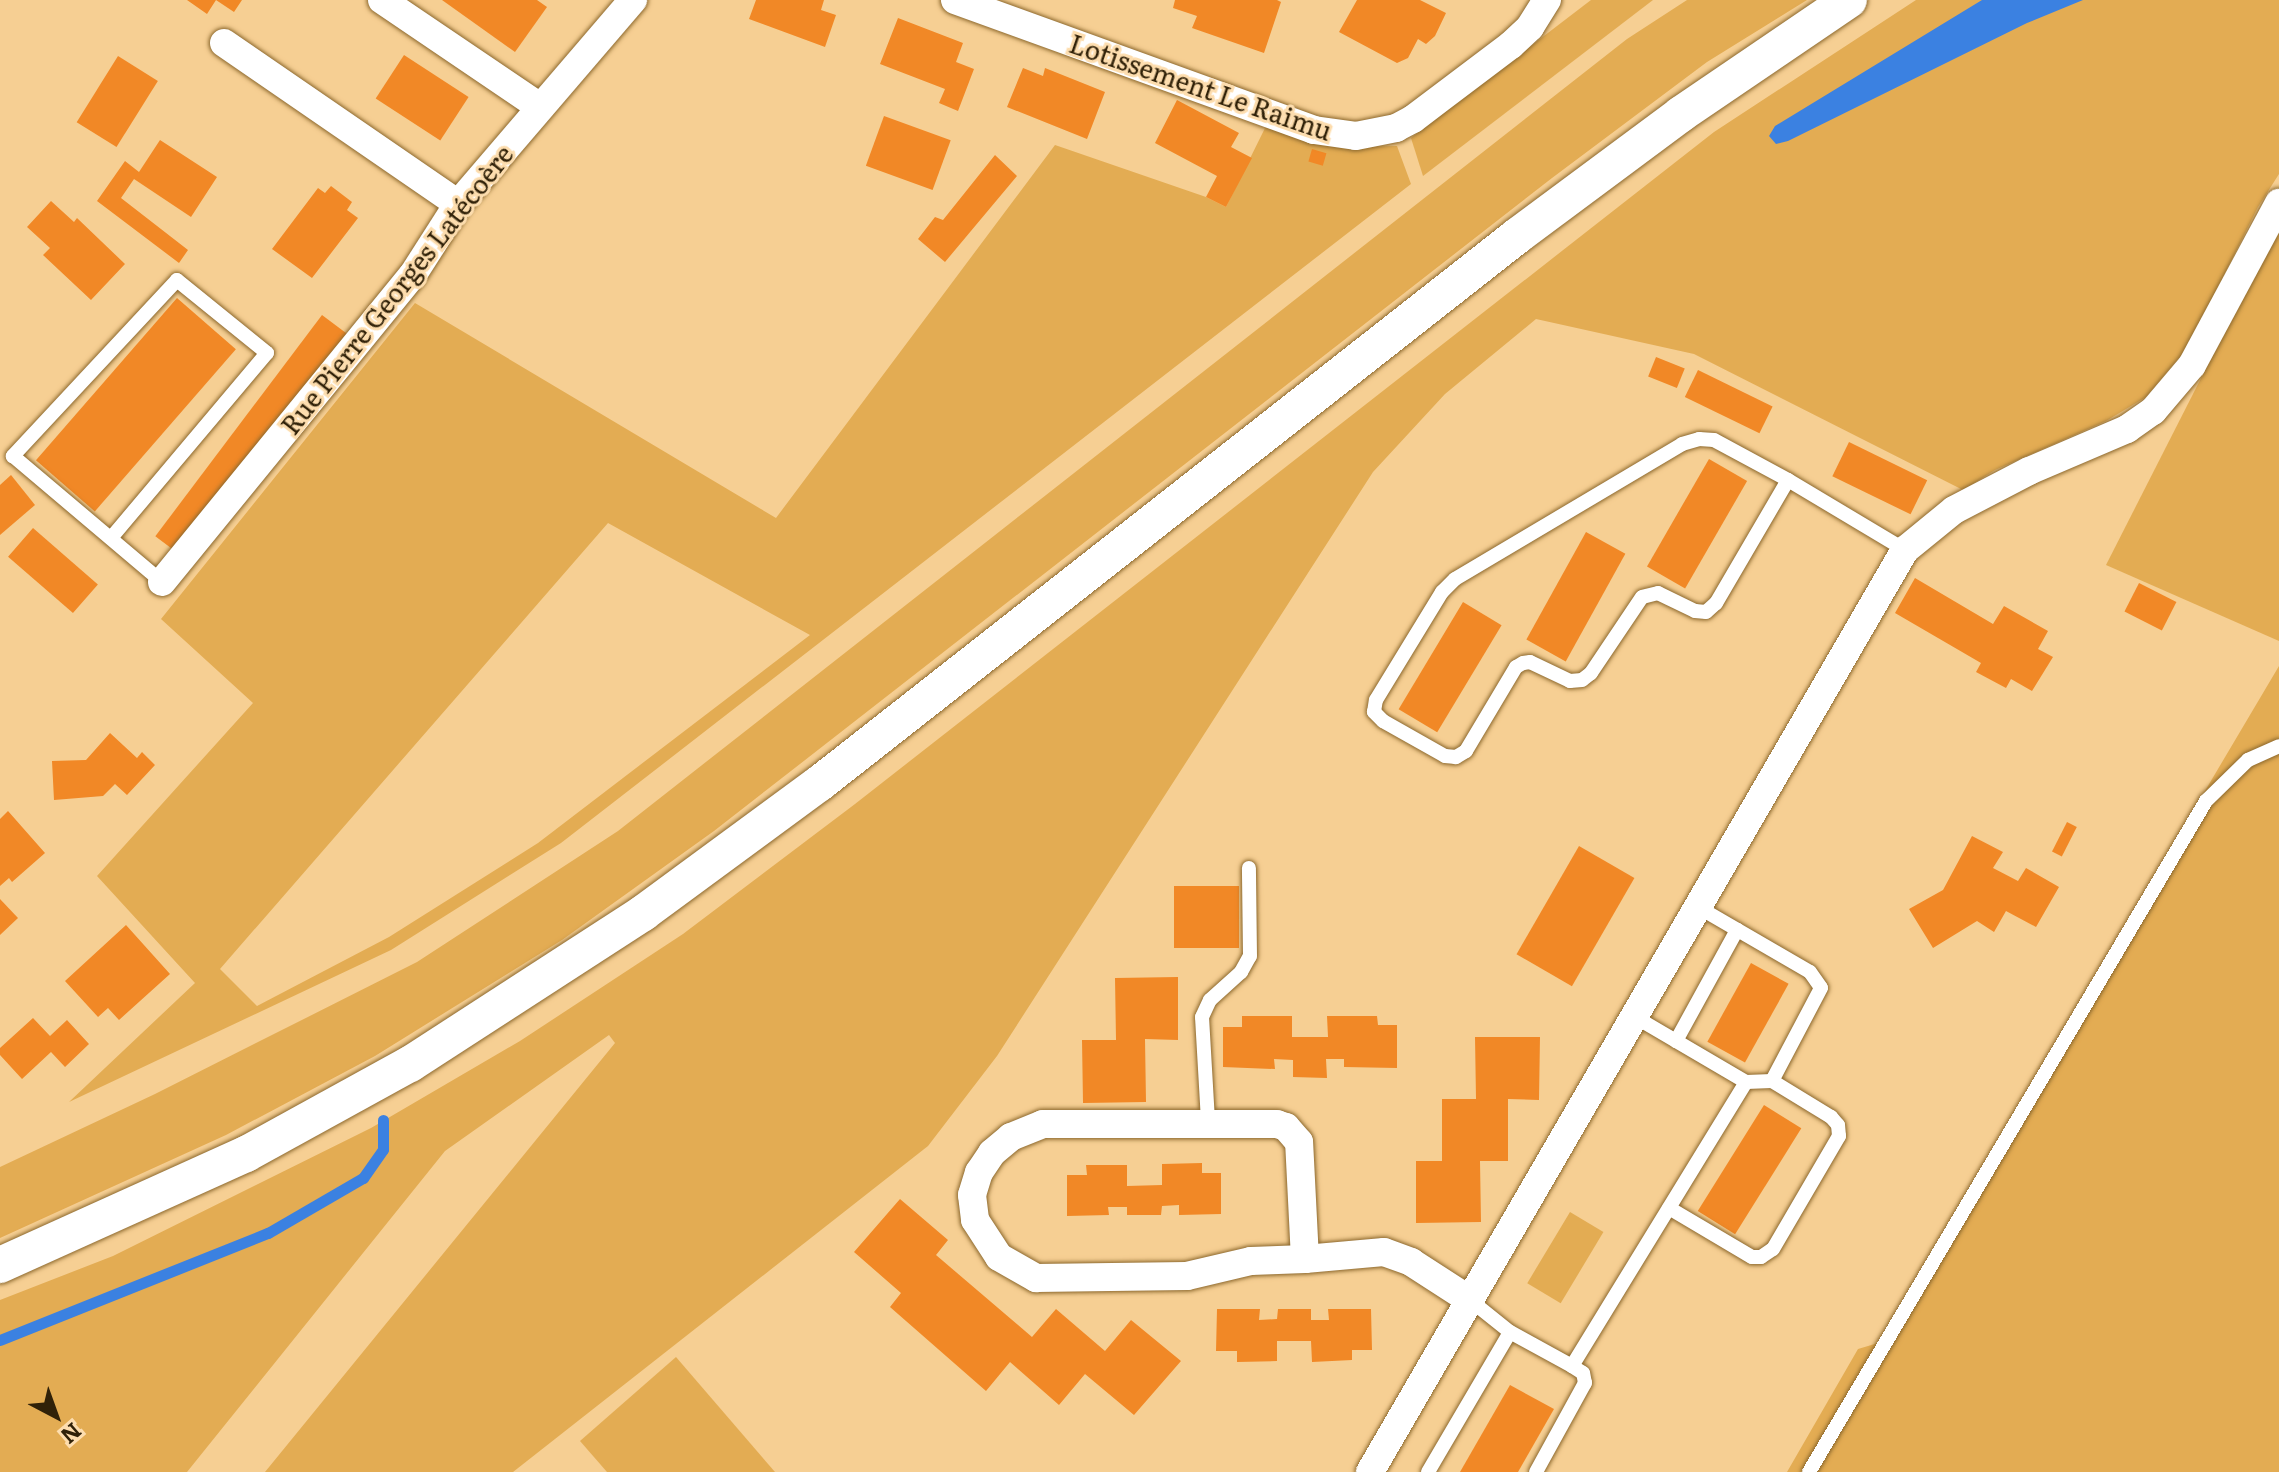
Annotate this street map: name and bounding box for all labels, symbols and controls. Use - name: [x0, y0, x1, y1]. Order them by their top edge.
- street label: Lotissement Le Raimu: [1066, 26, 1336, 146]
- street label: Rue Pierre Georges Latécoère: [273, 138, 519, 440]
- north arrow: [16, 1376, 96, 1456]
- text: N: [54, 1416, 90, 1453]

